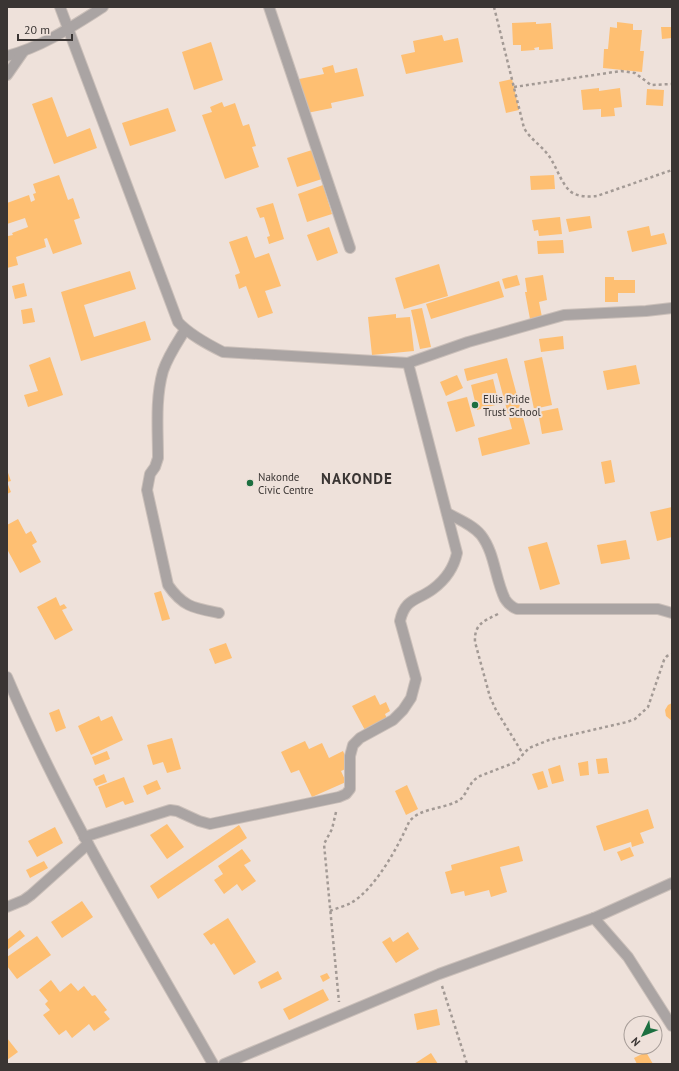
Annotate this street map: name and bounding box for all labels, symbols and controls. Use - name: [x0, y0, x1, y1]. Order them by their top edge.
- scale bar: [18, 16, 72, 42]
- text: 20 m: [24, 22, 50, 37]
- place label: Ellis Pride Trust School: [483, 392, 542, 419]
- marker: Ellis Pride Trust School: [470, 400, 480, 410]
- district label: NAKONDE: [321, 469, 393, 488]
- place label: Nakonde Civic Centre: [258, 470, 314, 497]
- marker: Nakonde Civic Centre: [245, 478, 255, 488]
- north arrow: [623, 1015, 663, 1055]
- text: N: [628, 1034, 643, 1049]

